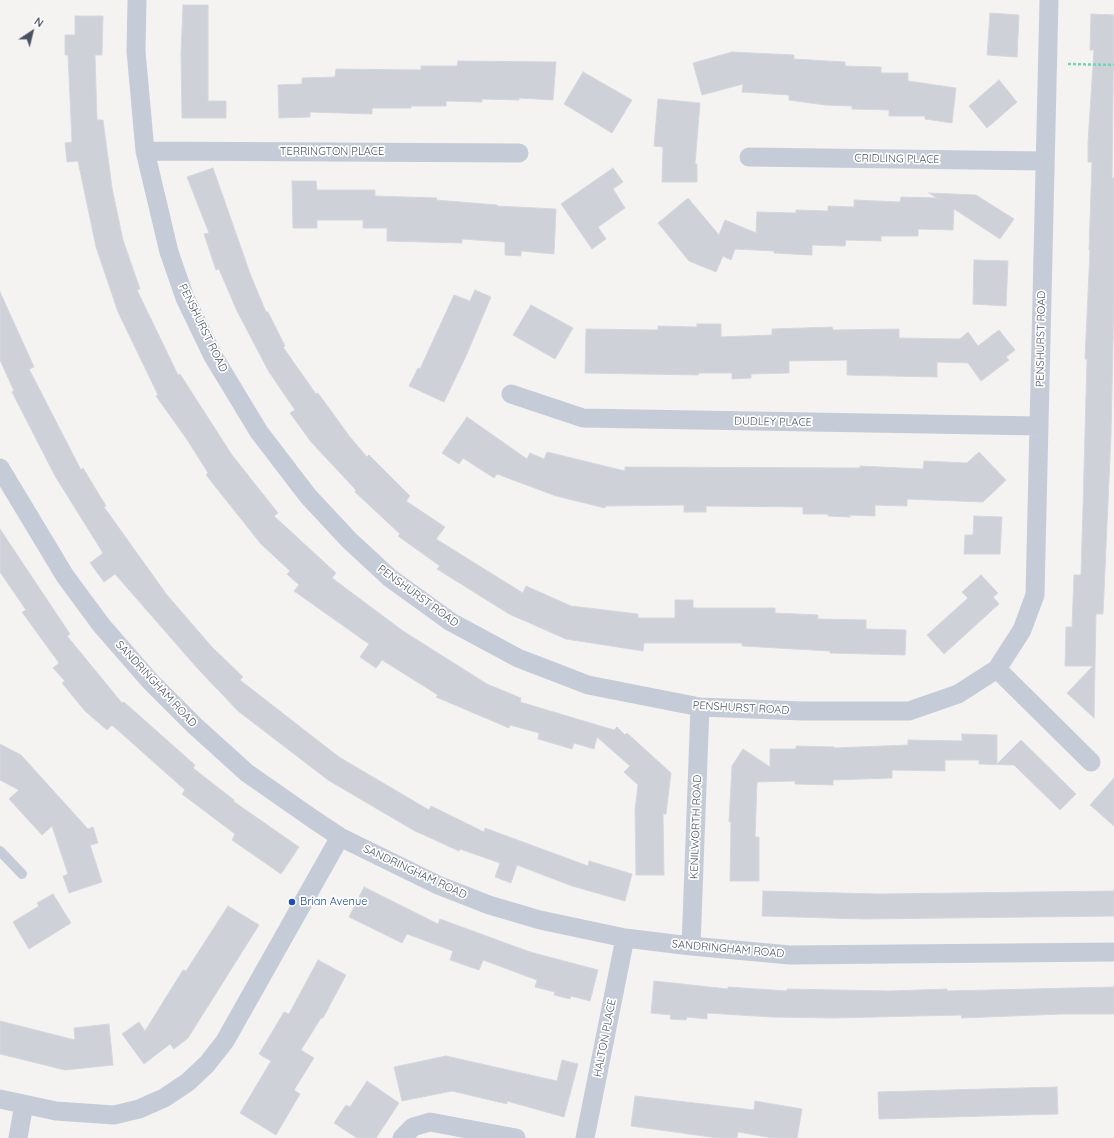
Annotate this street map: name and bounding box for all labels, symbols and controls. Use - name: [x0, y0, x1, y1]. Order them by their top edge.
- north arrow: [12, 12, 52, 52]
- text: N: [32, 14, 46, 30]
- street label: TERRINGTON PLACE: [280, 145, 384, 159]
- street label: CRIDLING PLACE: [854, 152, 940, 166]
- street label: PENSHURST ROAD: [176, 282, 230, 374]
- street label: PENSHURST ROAD: [1034, 291, 1048, 387]
- street label: DUDLEY PLACE: [734, 415, 812, 429]
- street label: PENSHURST ROAD: [375, 562, 461, 630]
- street label: SANDRINGHAM ROAD: [113, 638, 199, 730]
- street label: PENSHURST ROAD: [692, 699, 790, 717]
- street label: KENILWORTH ROAD: [688, 775, 704, 879]
- street label: SANDRINGHAM ROAD: [361, 842, 469, 902]
- place label: Brian Avenue: [300, 895, 367, 909]
- marker: Brian Avenue: [287, 897, 297, 907]
- street label: SANDRINGHAM ROAD: [671, 938, 785, 960]
- street label: HALTON PLACE: [591, 998, 619, 1078]

